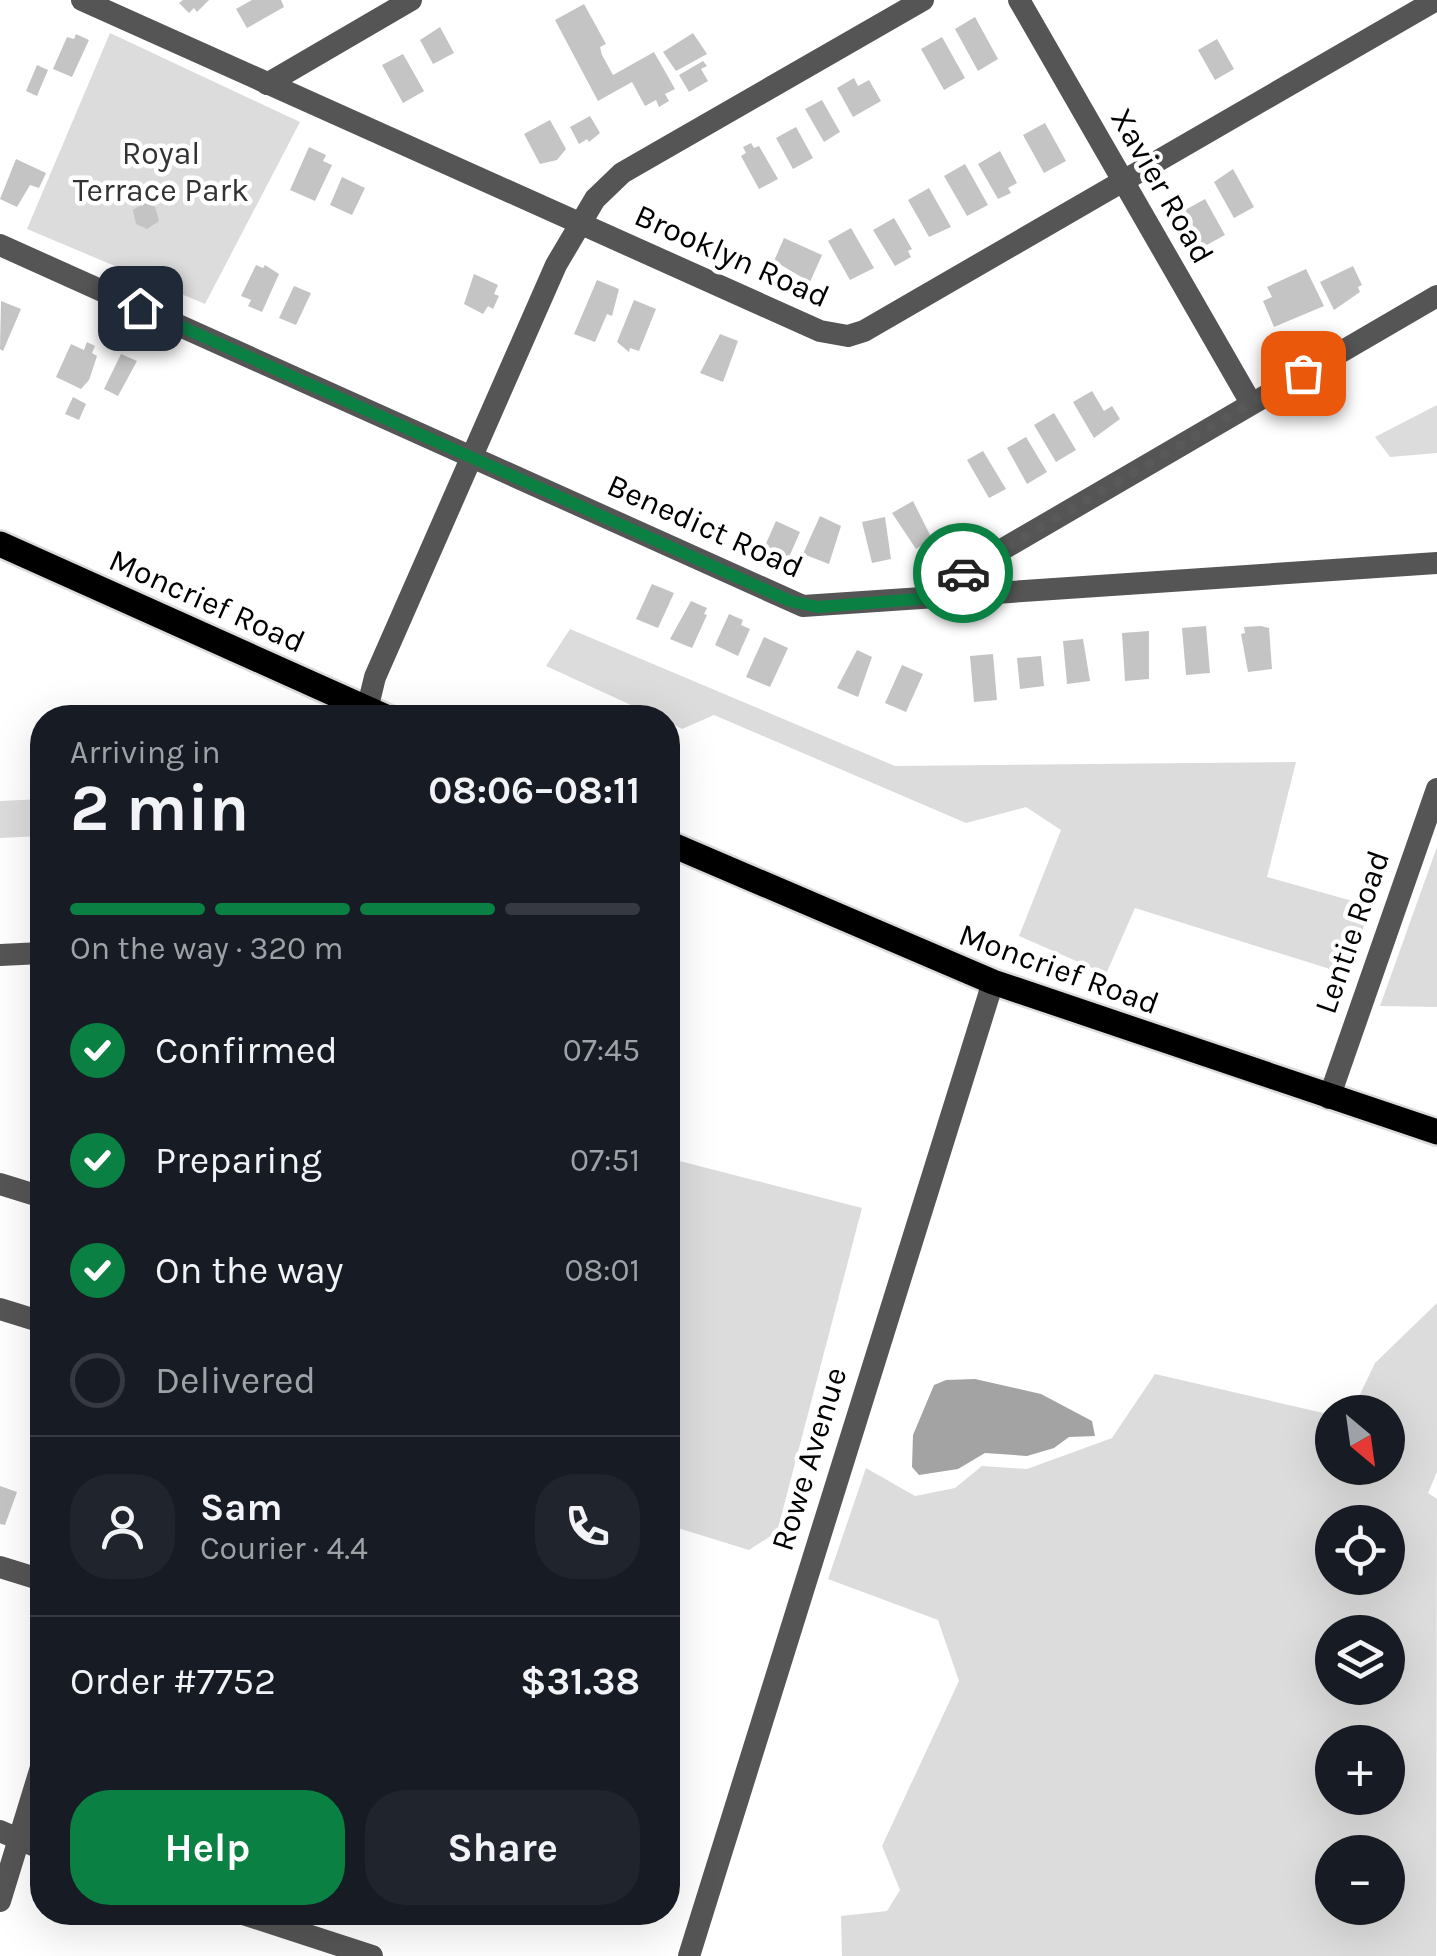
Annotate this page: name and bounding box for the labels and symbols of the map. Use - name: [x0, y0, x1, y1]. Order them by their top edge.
- street label: Xavier Road: [1103, 102, 1221, 270]
- park label: Royal Terrace Park: [73, 135, 249, 209]
- street label: Brooklyn Road: [629, 197, 835, 315]
- pin: [98, 266, 183, 351]
- pin: [1261, 331, 1346, 416]
- street label: Benedict Road: [601, 466, 809, 586]
- courier: [913, 523, 1013, 623]
- street label: Moncrief Road: [103, 541, 311, 661]
- street label: Lentie Road: [1307, 846, 1397, 1018]
- street label: Moncrief Road: [954, 916, 1164, 1022]
- street label: Rowe Avenue: [764, 1363, 854, 1555]
- north arrow: [1315, 1395, 1405, 1485]

